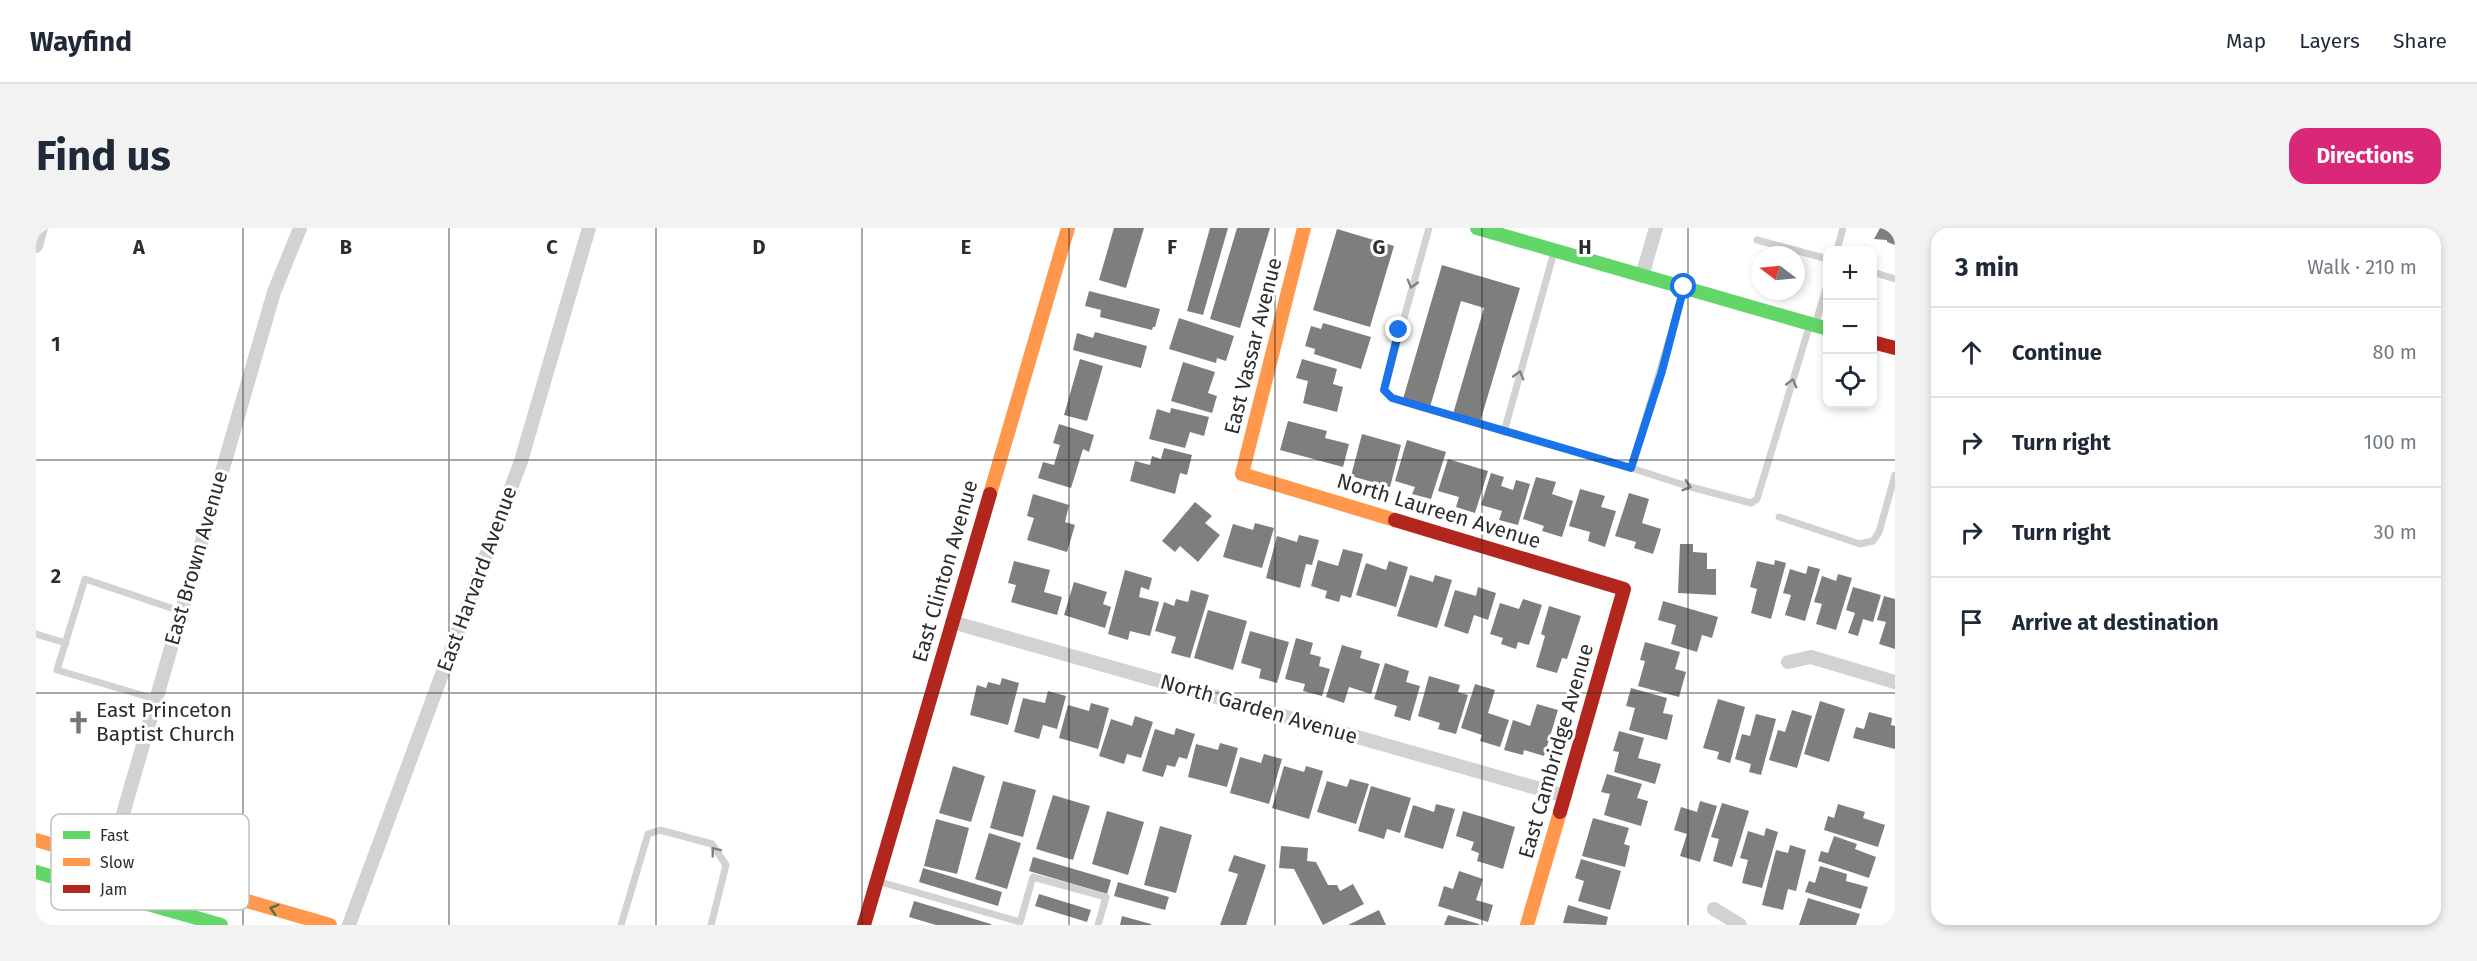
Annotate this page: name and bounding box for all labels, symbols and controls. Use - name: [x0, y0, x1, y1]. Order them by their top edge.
- text: Wayfind: [30, 25, 132, 58]
- text: Map: [2226, 28, 2266, 54]
- text: Layers: [2299, 28, 2360, 54]
- text: Share: [2393, 28, 2447, 54]
- button: Directions: [2289, 128, 2441, 184]
- text: Find us: [36, 131, 171, 181]
- text: A: [132, 235, 146, 259]
- text: B: [340, 235, 352, 259]
- text: C: [546, 235, 558, 259]
- text: D: [752, 235, 766, 259]
- text: E: [961, 235, 971, 259]
- text: F: [1167, 235, 1177, 259]
- text: G: [1373, 235, 1385, 259]
- text: H: [1578, 235, 1592, 259]
- north arrow: [1751, 246, 1805, 300]
- map controls: [1823, 246, 1877, 408]
- button: +: [1823, 246, 1877, 300]
- text: 3 min: [1955, 252, 2019, 283]
- street label: East Vassar Avenue: [1218, 255, 1288, 437]
- text: Walk · 210 m: [2307, 255, 2417, 279]
- route start: [1670, 273, 1696, 299]
- one-way arrow: [1407, 278, 1419, 289]
- button: −: [1823, 300, 1877, 354]
- route end: [1385, 316, 1411, 342]
- text: 1: [51, 332, 61, 356]
- icon: ahead: [1955, 336, 1988, 369]
- text: Continue: [2012, 339, 2102, 366]
- text: 80 m: [2372, 340, 2417, 364]
- button: locate: [1823, 354, 1877, 408]
- one-way arrow: [1512, 370, 1525, 380]
- one-way arrow: [1785, 378, 1798, 388]
- icon: right: [1955, 426, 1988, 459]
- text: Turn right: [2012, 429, 2111, 456]
- text: 100 m: [2364, 430, 2417, 454]
- street label: East Brown Avenue: [159, 468, 233, 648]
- street label: North Laureen Avenue: [1334, 468, 1544, 554]
- street label: East Clinton Avenue: [907, 477, 983, 665]
- one-way arrow: [1681, 479, 1692, 491]
- street label: East Harvard Avenue: [431, 483, 523, 675]
- icon: right: [1955, 516, 1988, 549]
- text: Turn right: [2012, 519, 2111, 546]
- text: 30 m: [2373, 520, 2417, 544]
- text: 2: [51, 564, 61, 588]
- icon: arrive: [1955, 606, 1988, 639]
- text: Arrive at destination: [2012, 609, 2219, 636]
- street label: East Cambridge Avenue: [1513, 640, 1599, 862]
- street label: North Garden Avenue: [1157, 668, 1361, 750]
- place label: East Princeton Baptist Church: [96, 697, 235, 747]
- church icon: East Princeton Baptist Church: [65, 709, 91, 735]
- legend: [51, 814, 249, 910]
- text: Fast: [100, 826, 129, 845]
- one-way arrow: [712, 847, 723, 858]
- text: Slow: [100, 853, 135, 872]
- text: Jam: [100, 880, 127, 899]
- one-way arrow: [269, 904, 280, 916]

